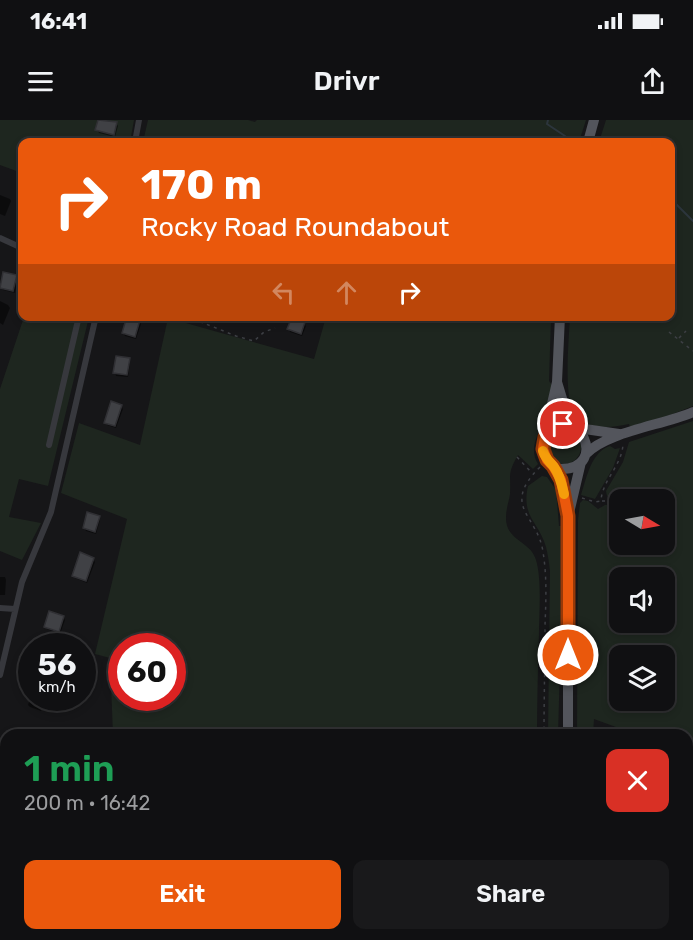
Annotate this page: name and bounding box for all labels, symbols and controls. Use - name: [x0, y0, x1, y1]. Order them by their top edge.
- text: 16:41: [30, 8, 87, 35]
- icon: menu: [24, 65, 57, 98]
- text: Drivr: [314, 65, 379, 97]
- icon: share: [636, 65, 669, 98]
- text: 170 m: [141, 160, 262, 210]
- icon: right: [42, 162, 120, 240]
- text: Rocky Road Roundabout: [141, 211, 449, 243]
- icon: left: [267, 276, 300, 309]
- icon: ahead: [330, 276, 363, 309]
- icon: right: [393, 276, 426, 309]
- pin: [537, 398, 588, 449]
- icon: arrive: [546, 407, 579, 440]
- north arrow: [609, 489, 675, 555]
- map controls: [609, 489, 675, 711]
- button: sound: [609, 567, 675, 633]
- position arrow: [536, 623, 600, 687]
- speed limit sign: 60: [108, 633, 186, 711]
- button: layers: [609, 645, 675, 711]
- text: 56: [38, 647, 76, 683]
- text: km/h: [38, 678, 76, 696]
- text: 1 min: [24, 747, 115, 790]
- button: close: [606, 749, 669, 812]
- text: 200 m · 16:42: [24, 791, 150, 815]
- button: Exit: [24, 860, 341, 929]
- button: Share: [353, 860, 669, 929]

